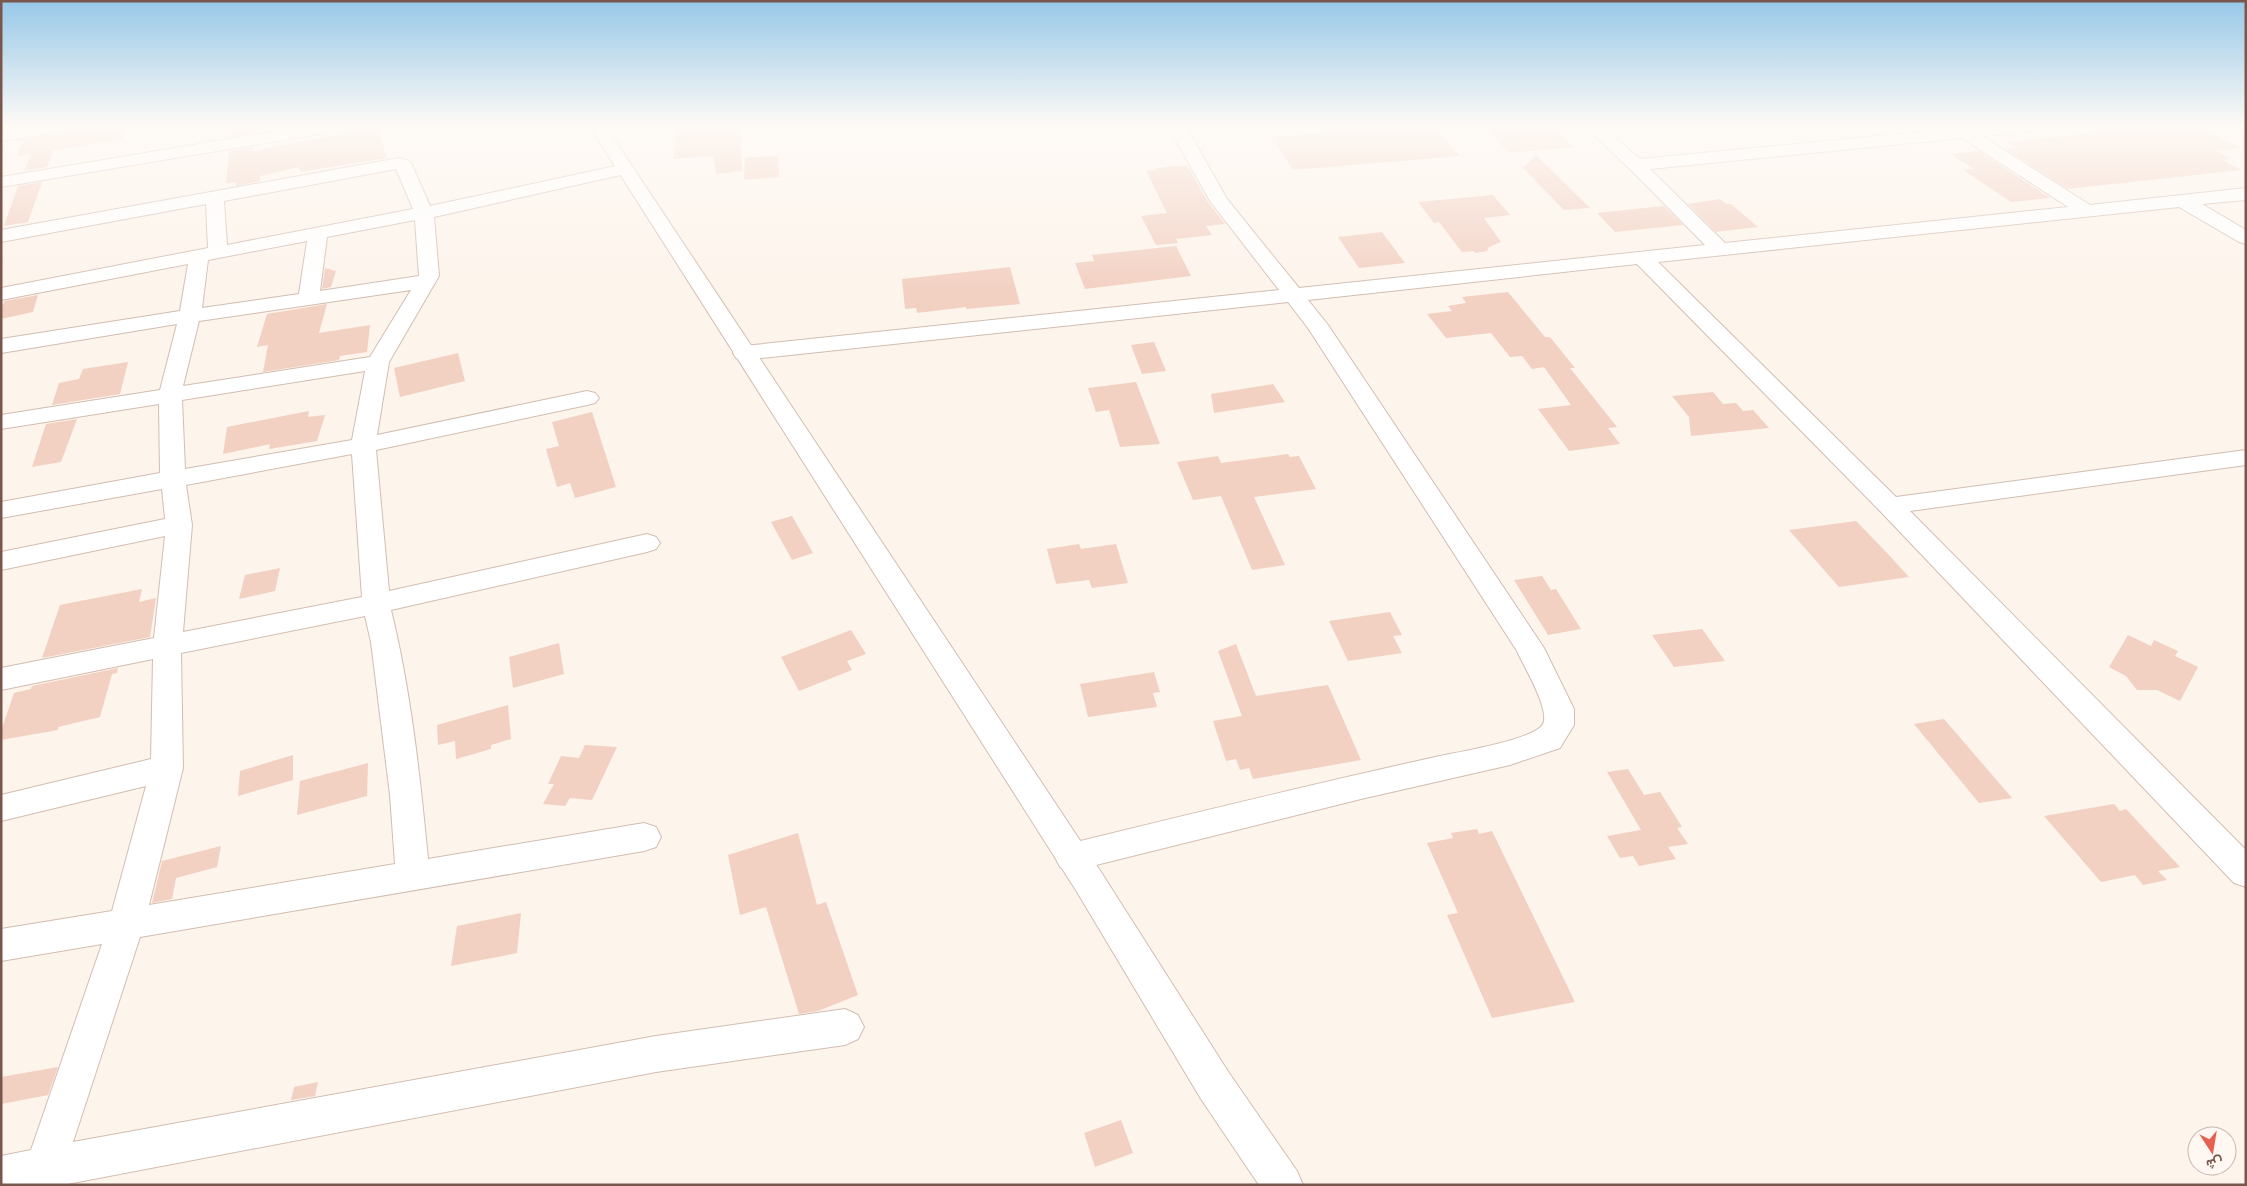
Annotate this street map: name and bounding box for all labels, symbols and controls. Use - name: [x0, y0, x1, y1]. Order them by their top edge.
- north arrow: [2187, 1126, 2237, 1176]
- text: ش: [2204, 1152, 2225, 1175]

